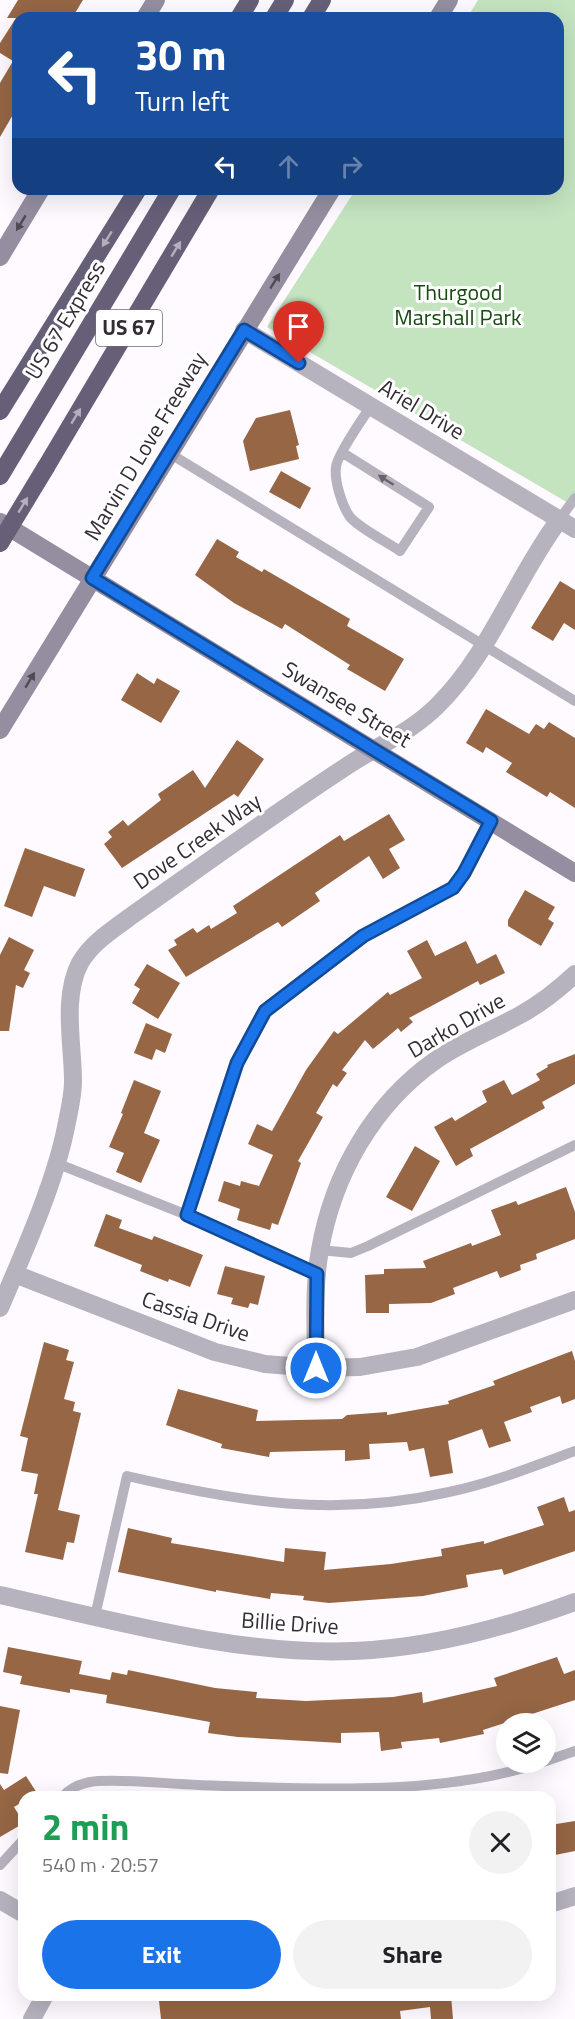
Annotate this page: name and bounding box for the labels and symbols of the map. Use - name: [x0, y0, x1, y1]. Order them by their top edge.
- one-way arrow: [15, 215, 26, 231]
- one-way arrow: [102, 231, 113, 247]
- one-way arrow: [170, 240, 180, 257]
- street label: US 67 Express: [16, 254, 114, 386]
- one-way arrow: [269, 273, 280, 289]
- park label: Thurgood Marshall Park: [394, 275, 522, 334]
- pin: [273, 301, 324, 363]
- road number: US 67: [96, 310, 162, 346]
- street label: Marvin D Love Freeway: [75, 345, 215, 547]
- street label: Ariel Drive: [373, 370, 471, 448]
- one-way arrow: [71, 407, 81, 424]
- one-way arrow: [378, 475, 394, 486]
- one-way arrow: [18, 497, 29, 513]
- street label: Swansee Street: [276, 652, 418, 756]
- one-way arrow: [25, 672, 36, 688]
- street label: Dove Creek Way: [126, 784, 268, 898]
- street label: Darko Drive: [401, 983, 511, 1067]
- street label: Cassia Drive: [137, 1282, 255, 1350]
- position arrow: [284, 1336, 348, 1400]
- street label: Billie Drive: [240, 1603, 340, 1643]

